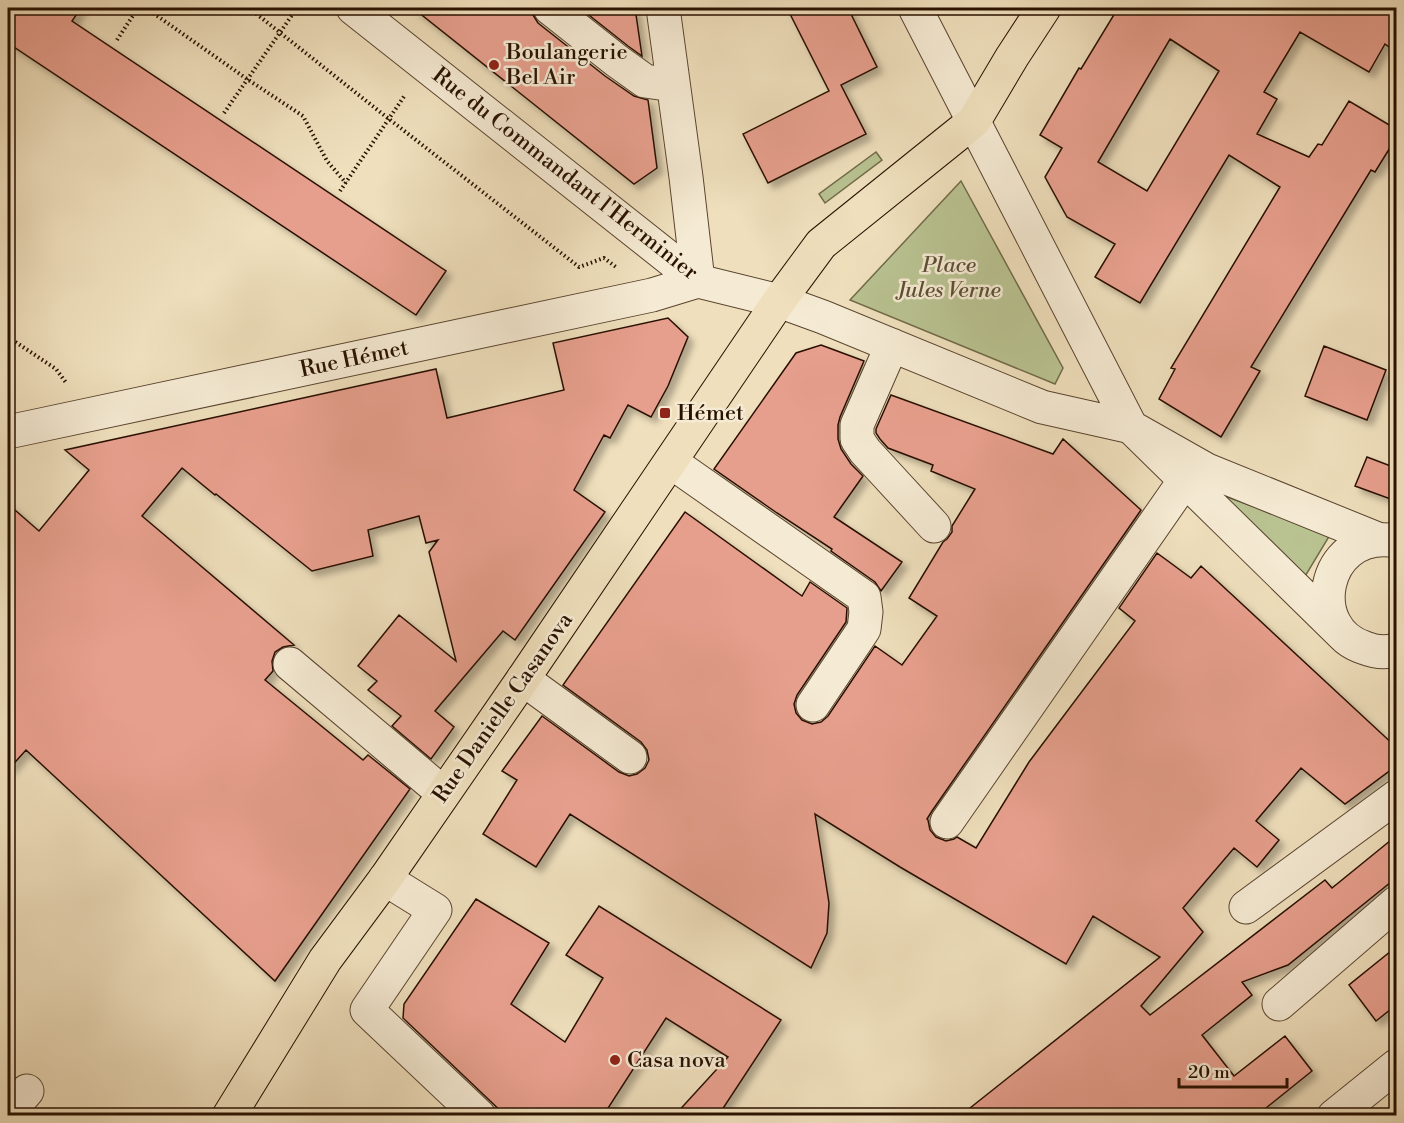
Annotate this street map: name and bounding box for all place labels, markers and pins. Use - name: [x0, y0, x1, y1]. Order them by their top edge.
- place label: Boulangerie Bel Air: [505, 39, 628, 91]
- marker: Boulangerie Bel Air: [487, 58, 501, 72]
- place label: Hémet: [677, 400, 744, 427]
- marker: Hémet: [658, 406, 672, 420]
- place label: Casa nova: [627, 1047, 726, 1074]
- marker: Casa nova: [608, 1053, 622, 1067]

